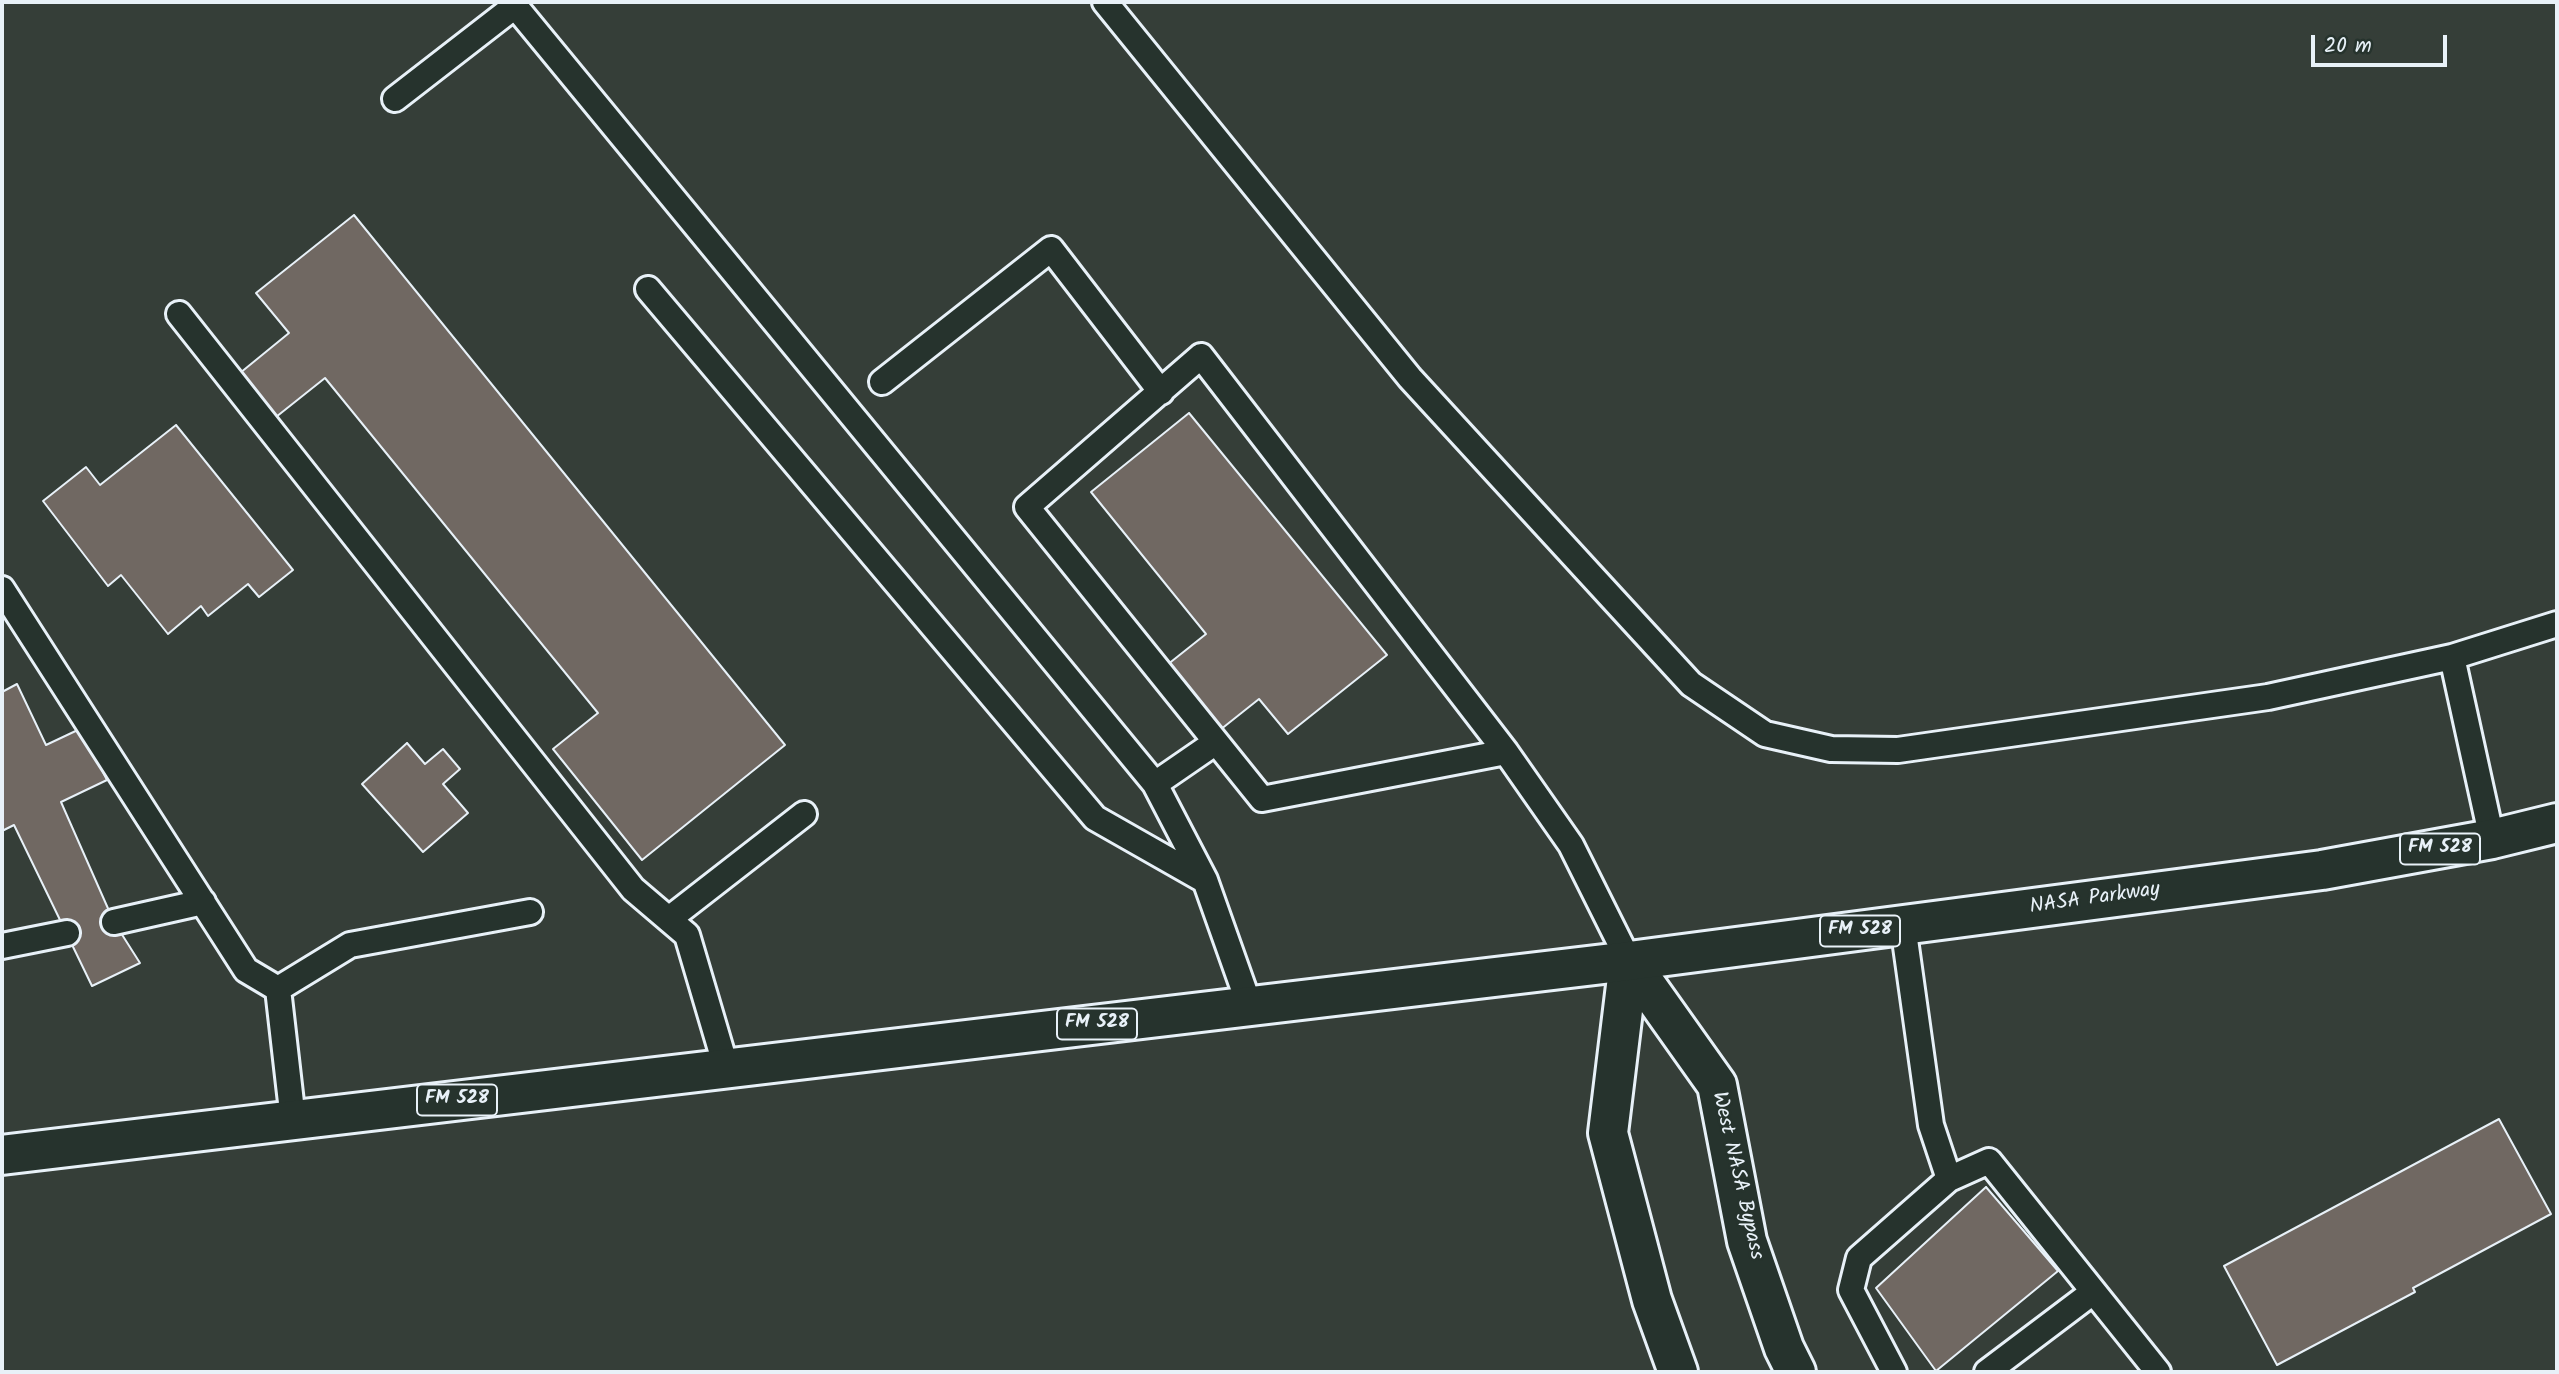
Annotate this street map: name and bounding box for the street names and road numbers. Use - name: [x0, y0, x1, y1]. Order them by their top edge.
- road number: FM 528: [2400, 834, 2480, 864]
- street label: NASA Parkway: [2028, 878, 2162, 922]
- road number: FM 528: [1820, 916, 1900, 946]
- road number: FM 528: [1057, 1008, 1137, 1040]
- road number: FM 528: [417, 1084, 497, 1116]
- street label: West NASA Bypass: [1704, 1090, 1768, 1262]

